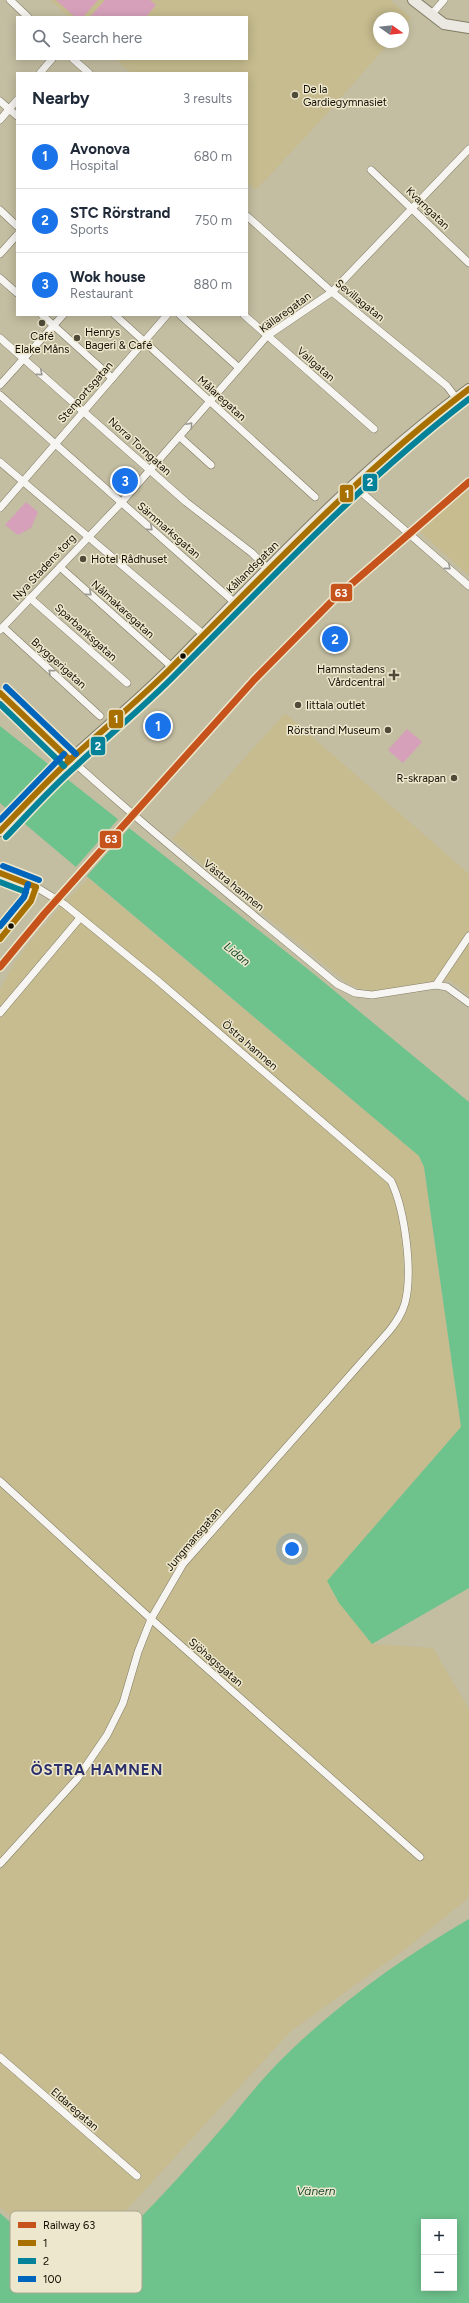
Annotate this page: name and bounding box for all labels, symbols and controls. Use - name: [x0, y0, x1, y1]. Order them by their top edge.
- north arrow: [373, 12, 409, 48]
- search box: [16, 16, 248, 60]
- icon: search: [30, 27, 52, 49]
- text: Search here: [62, 29, 142, 47]
- place label: De la Gardiegymnasiet: [303, 83, 387, 109]
- text: Nearby: [32, 88, 90, 108]
- marker: De la Gardiegymnasiet: [290, 90, 300, 100]
- text: 3 results: [183, 91, 232, 106]
- text: Avonova: [70, 140, 130, 158]
- text: 1: [42, 149, 48, 164]
- text: 680 m: [194, 149, 232, 164]
- text: Hospital: [70, 158, 118, 173]
- street label: Kvarngatan: [403, 184, 452, 232]
- text: STC Rörstrand: [70, 204, 171, 222]
- text: 2: [41, 213, 49, 228]
- text: 750 m: [195, 213, 232, 228]
- text: Sports: [70, 222, 109, 237]
- text: Wok house: [70, 268, 146, 286]
- text: 3: [41, 277, 49, 292]
- text: 880 m: [193, 277, 232, 292]
- street label: Sevillagatan: [333, 277, 387, 324]
- text: Restaurant: [70, 286, 133, 301]
- street label: Källaregatan: [257, 289, 314, 335]
- marker: Café Elake Måns: [37, 318, 47, 328]
- place label: Henrys Bageri & Café: [85, 326, 152, 352]
- place label: Café Elake Måns: [15, 330, 69, 356]
- marker: Henrys Bageri & Café: [72, 333, 82, 343]
- street label: Vallgatan: [294, 345, 337, 384]
- street label: Stenportsgatan: [55, 359, 115, 426]
- one-way arrow: [35, 368, 43, 376]
- street label: Målaregatan: [195, 373, 249, 423]
- street label: Norra Torngatan: [106, 415, 174, 478]
- one-way arrow: [186, 422, 193, 429]
- pin: 3: [112, 466, 138, 496]
- line badge: 2: [362, 473, 378, 492]
- text: 2: [367, 476, 373, 489]
- line badge: 1: [339, 484, 354, 503]
- text: 1: [345, 488, 349, 501]
- street label: Särnmarksgatan: [134, 499, 203, 561]
- one-way arrow: [146, 524, 153, 531]
- street label: Nya Stadens torg: [10, 531, 78, 603]
- street label: Kållandsgatan: [224, 539, 281, 596]
- place label: Hotel Rådhuset: [91, 553, 167, 566]
- marker: Hotel Rådhuset: [78, 554, 88, 564]
- one-way arrow: [443, 562, 451, 570]
- street label: Nålmakaregatan: [89, 578, 157, 641]
- line badge: 63: [330, 583, 353, 602]
- text: 63: [335, 587, 347, 600]
- one-way arrow: [84, 589, 92, 596]
- street label: Sparbanksgatan: [52, 601, 119, 664]
- pin: 2: [322, 624, 348, 654]
- street label: Bryggerigatan: [29, 635, 89, 691]
- unlabelled marker: [178, 651, 188, 661]
- place label: Hamnstadens Vårdcentral: [317, 663, 385, 689]
- marker: Hamnstadens Vårdcentral: [388, 669, 400, 681]
- one-way arrow: [48, 670, 56, 677]
- place label: Iittala outlet: [306, 699, 365, 712]
- marker: Iittala outlet: [293, 700, 303, 710]
- line badge: 1: [108, 709, 124, 729]
- pin: 1: [145, 711, 171, 741]
- text: 1: [114, 713, 118, 726]
- place label: Rörstrand Museum: [287, 724, 380, 737]
- marker: Rörstrand Museum: [383, 725, 393, 735]
- line badge: 2: [90, 736, 106, 756]
- text: 2: [95, 740, 101, 753]
- place label: R-skrapan: [396, 772, 446, 785]
- marker: R-skrapan: [449, 773, 459, 783]
- line badge: 63: [99, 830, 122, 849]
- text: 63: [105, 833, 117, 846]
- street label: Västra hamnen: [201, 857, 267, 914]
- unlabelled marker: [6, 921, 16, 931]
- water label: Lidan: [221, 939, 253, 969]
- street label: Östra hamnen: [219, 1017, 281, 1073]
- street label: Jungmansgatan: [163, 1505, 224, 1574]
- your location: [282, 1539, 302, 1559]
- street label: Sjöhagsgatan: [186, 1635, 245, 1689]
- district label: ÖSTRA HAMNEN: [31, 1760, 163, 1779]
- street label: Eldaregatan: [48, 2085, 101, 2134]
- water label: Vänern: [297, 2184, 336, 2198]
- legend: [10, 2211, 142, 2293]
- text: Railway 63: [43, 2219, 95, 2232]
- map controls: [421, 2219, 457, 2291]
- button: +: [421, 2219, 457, 2255]
- text: 1: [43, 2237, 48, 2250]
- text: 2: [43, 2255, 49, 2268]
- button: −: [421, 2255, 457, 2291]
- text: 100: [43, 2273, 62, 2286]

